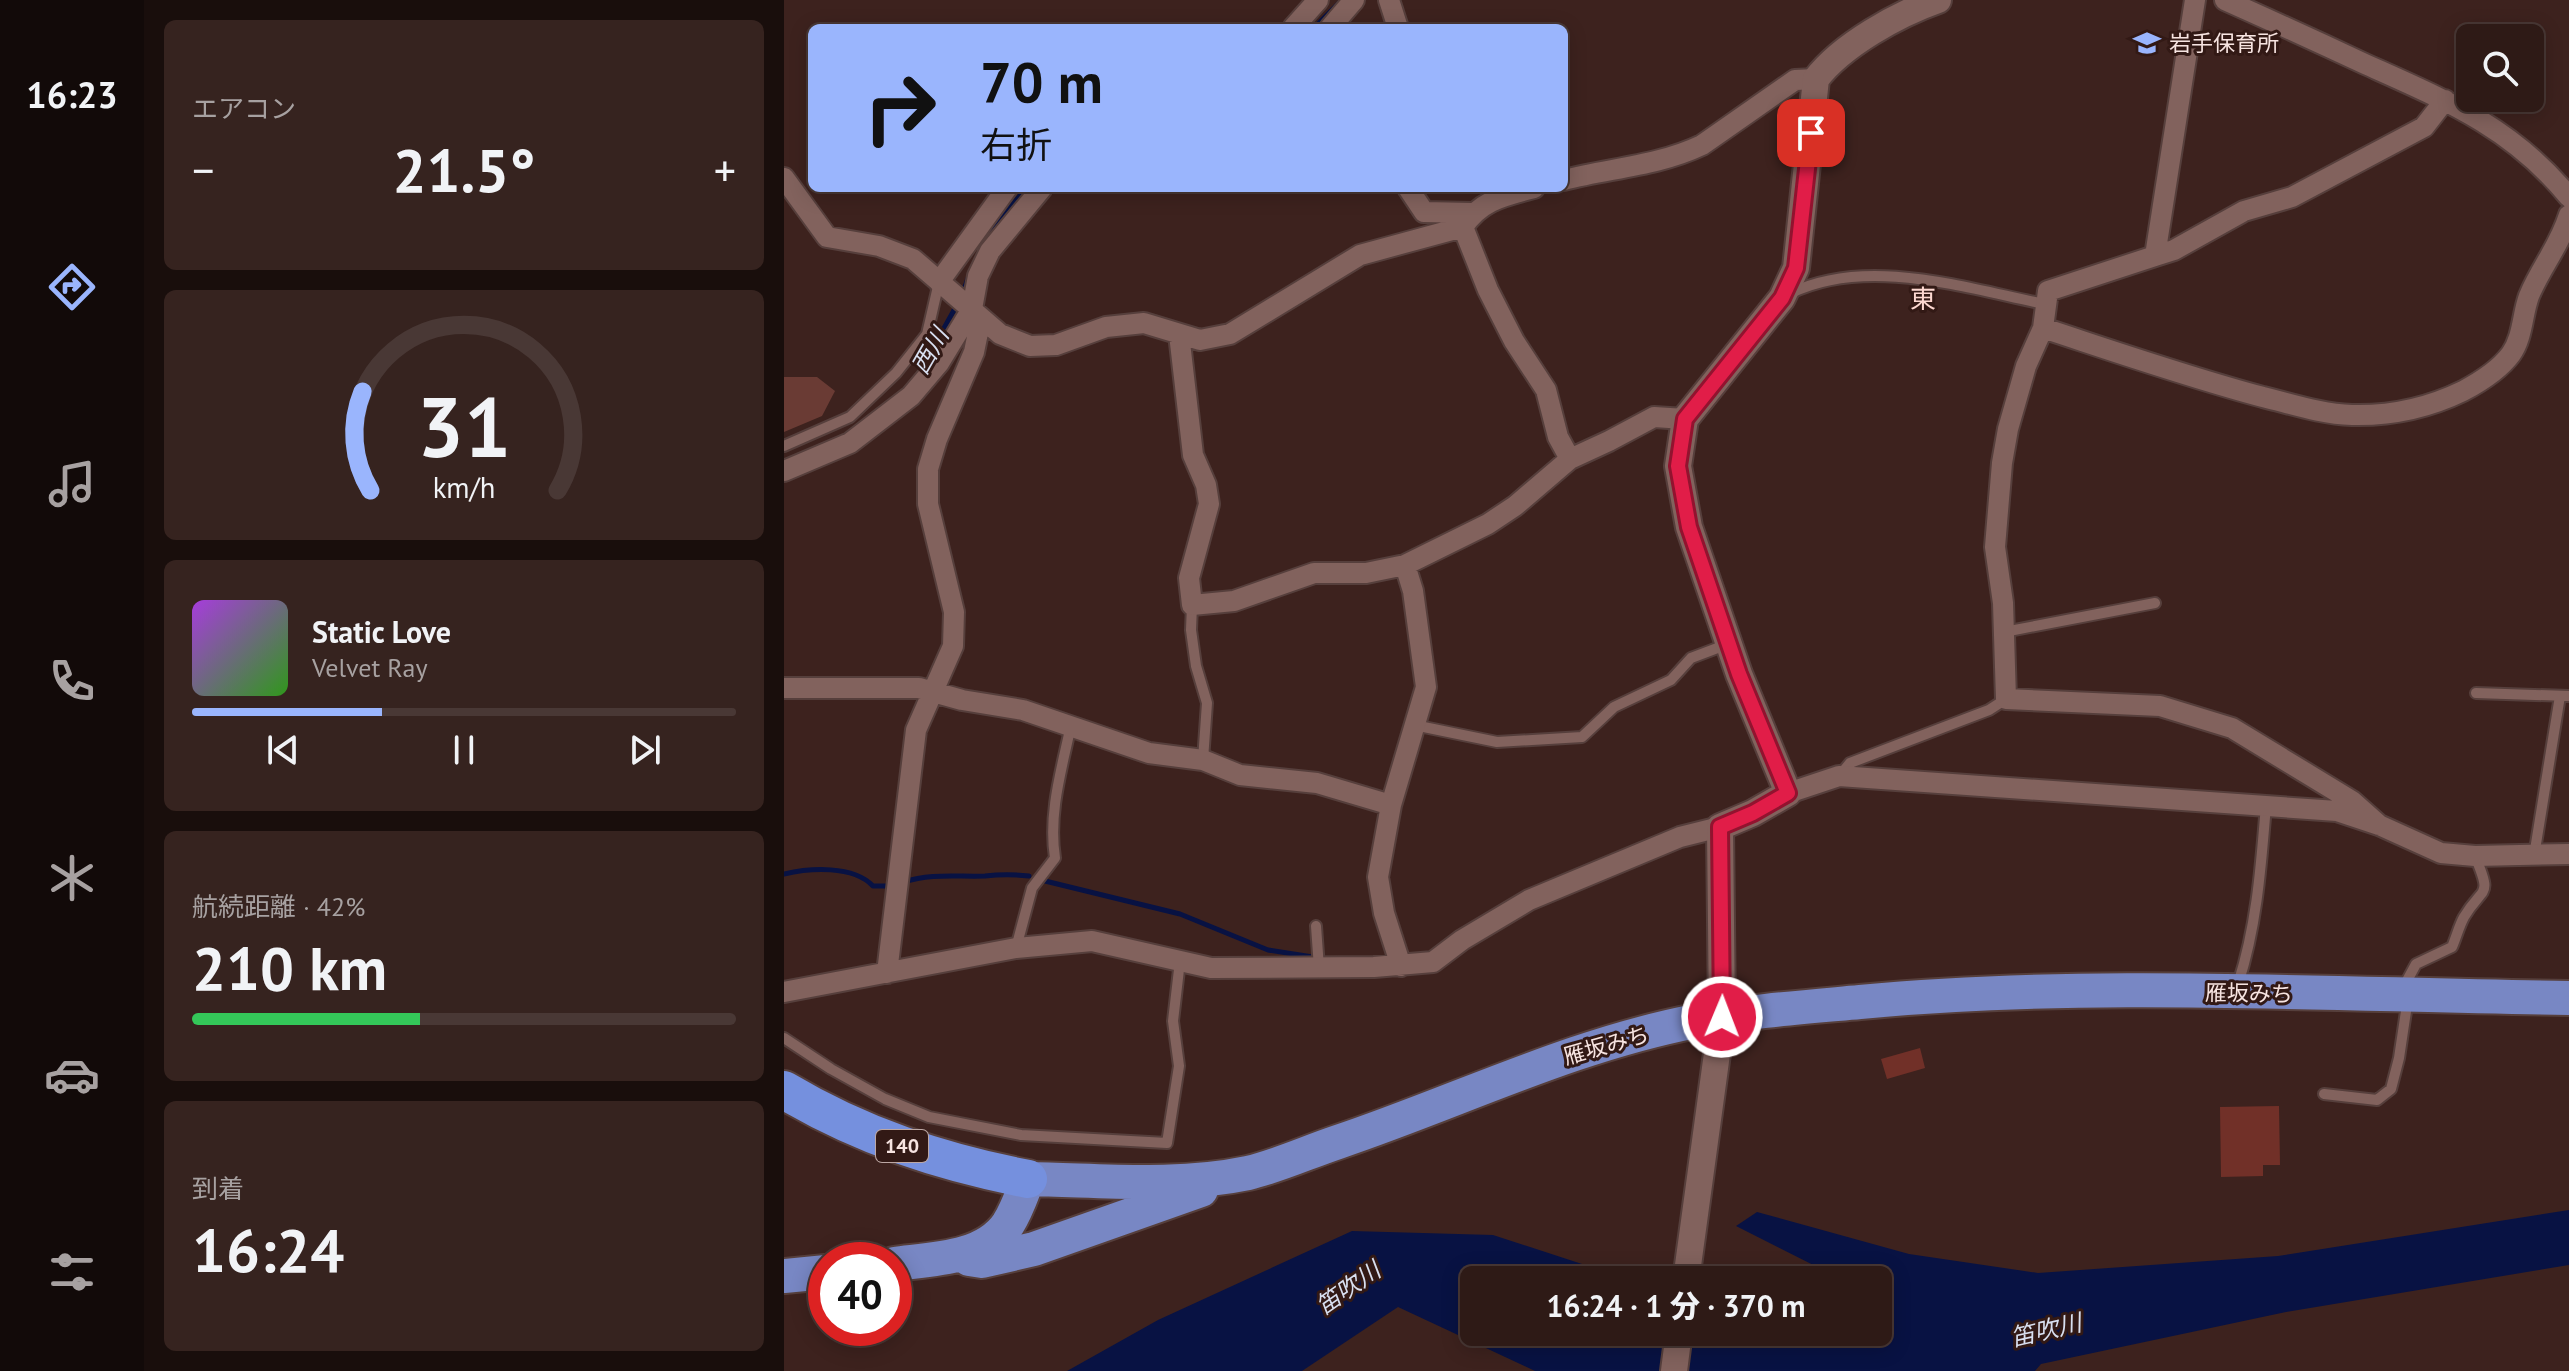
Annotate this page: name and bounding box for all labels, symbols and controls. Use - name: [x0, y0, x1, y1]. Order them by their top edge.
- map controls: [2456, 24, 2544, 112]
- button: search: [2456, 24, 2544, 112]
- school or university icon: 岩手保育所: [2132, 28, 2162, 58]
- place label: 岩手保育所: [2169, 29, 2279, 57]
- text: 70 m: [980, 46, 1103, 118]
- icon: right: [848, 56, 952, 160]
- text: 16:23: [26, 71, 118, 118]
- text: エアコン: [192, 92, 296, 125]
- pin: [1777, 99, 1845, 167]
- icon: arrive: [1789, 111, 1833, 155]
- text: 右折: [980, 121, 1052, 168]
- text: 21.5°: [392, 131, 536, 209]
- text: −: [192, 141, 214, 198]
- text: +: [714, 141, 736, 198]
- icon: directions: [44, 259, 100, 315]
- district label: 東: [1910, 282, 1936, 315]
- water label: 西川: [905, 320, 957, 380]
- text: 31: [417, 372, 511, 480]
- icon: music: [44, 456, 100, 512]
- text: km/h: [433, 469, 495, 506]
- text: Static Love: [312, 612, 451, 651]
- text: Velvet Ray: [312, 651, 428, 684]
- icon: phone: [44, 653, 100, 709]
- icon: previous: [261, 728, 305, 772]
- icon: pause: [442, 728, 486, 772]
- icon: next: [623, 728, 667, 772]
- icon: climate: [44, 850, 100, 906]
- text: 航続距離 · 42%: [192, 890, 365, 923]
- text: 210 km: [192, 929, 387, 1007]
- position arrow: [1680, 975, 1764, 1059]
- street label: 雁坂みち: [2205, 978, 2293, 1008]
- street label: 雁坂みち: [1560, 1019, 1652, 1071]
- icon: car: [44, 1047, 100, 1103]
- road number: 140: [876, 1130, 928, 1162]
- text: 到着: [192, 1172, 244, 1205]
- text: 16:24: [192, 1211, 344, 1289]
- speed limit sign: 40: [808, 1242, 912, 1346]
- icon: filters: [44, 1244, 100, 1300]
- water label: 笛吹川: [1310, 1253, 1389, 1321]
- text: 16:24 · 1 分 · 370 m: [1546, 1286, 1806, 1325]
- water label: 笛吹川: [2007, 1306, 2087, 1353]

